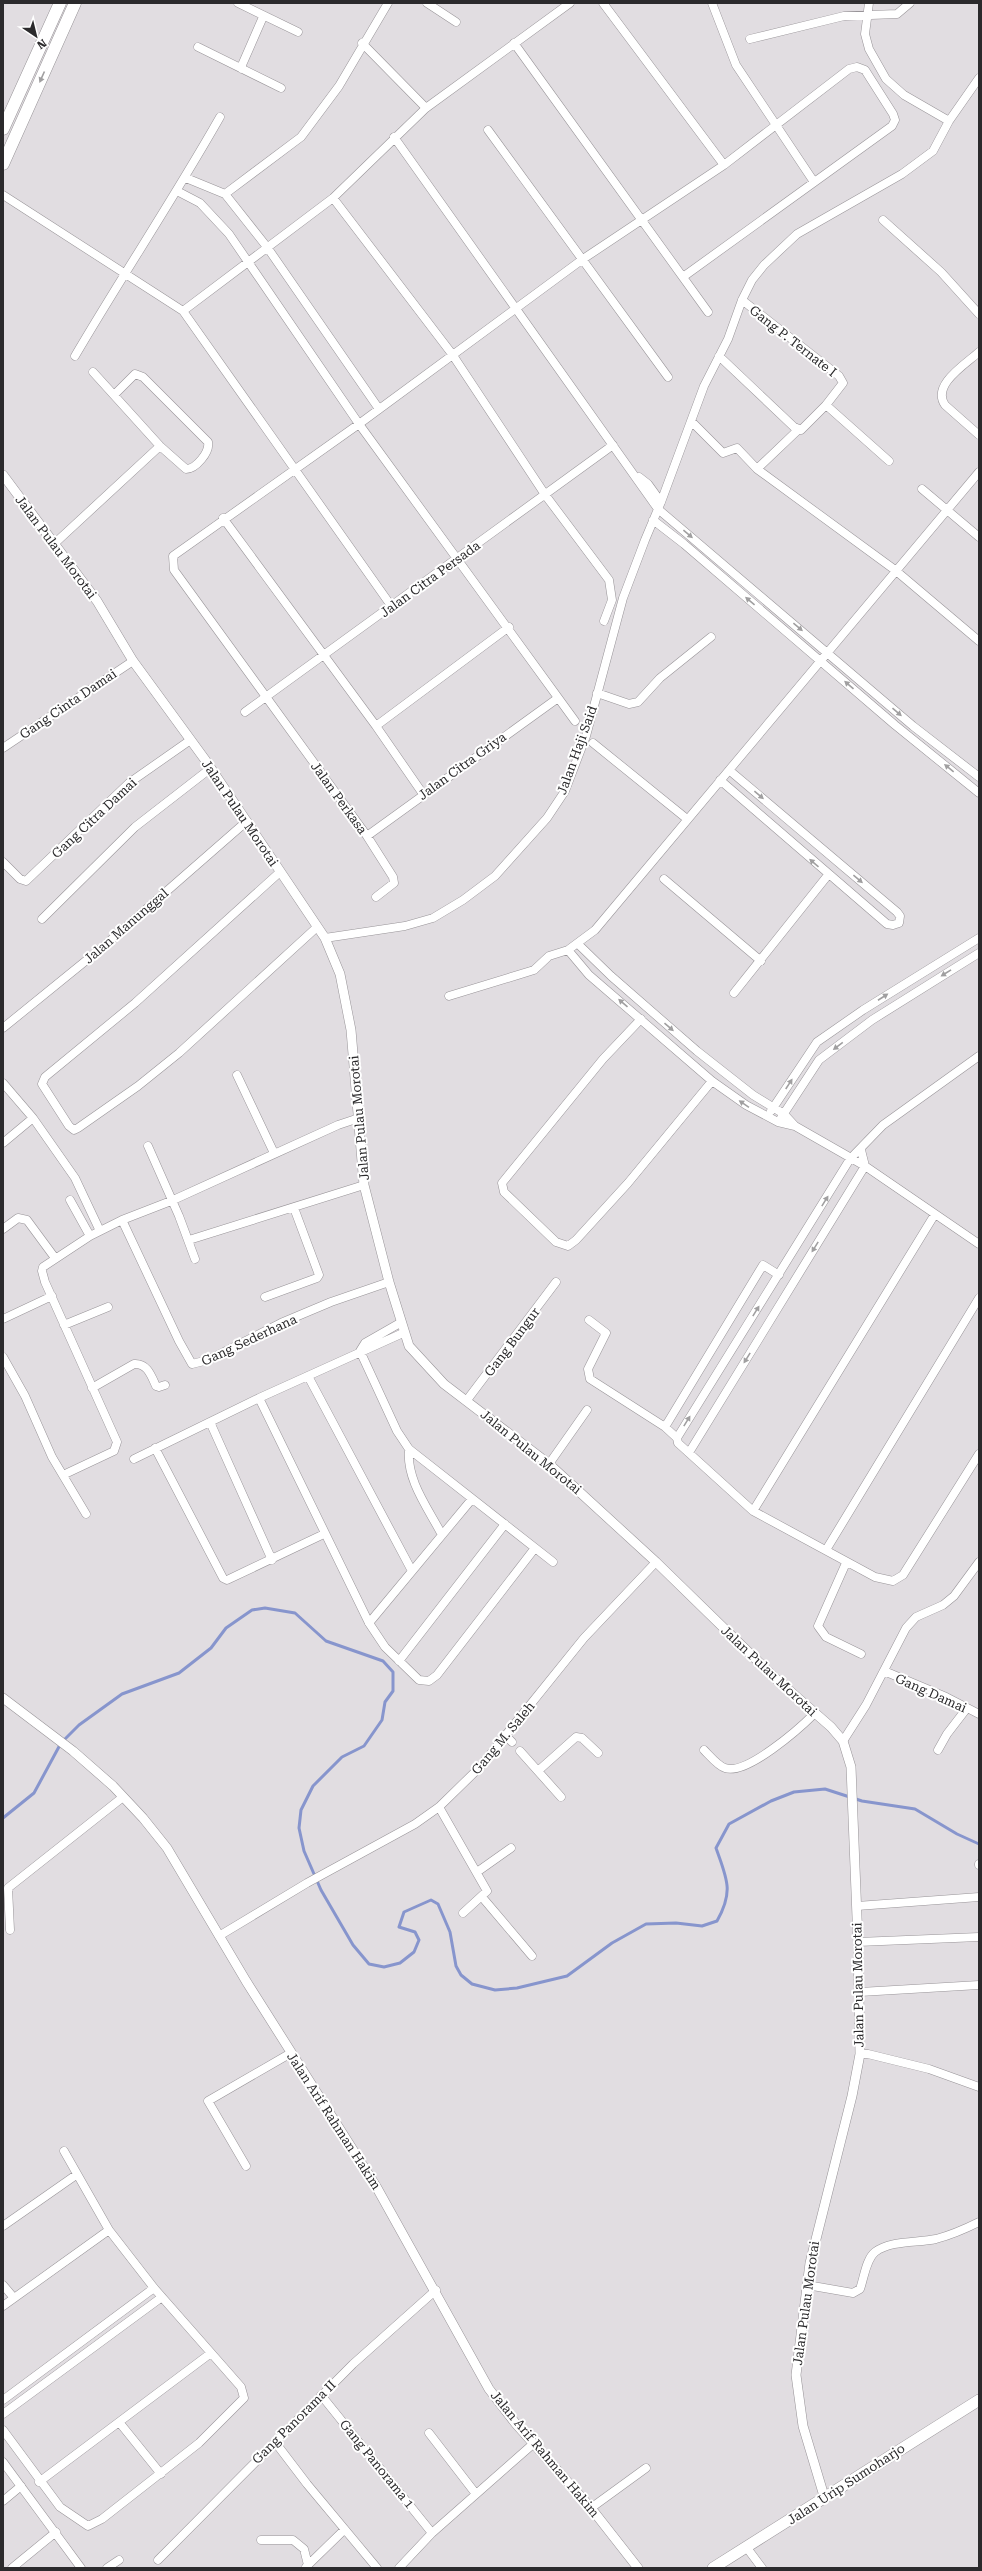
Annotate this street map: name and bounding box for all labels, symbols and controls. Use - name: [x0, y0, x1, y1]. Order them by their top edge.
- north arrow: [16, 16, 56, 56]
- text: N: [34, 36, 49, 52]
- one-way arrow: [39, 71, 45, 83]
- street label: Gang P. Ternate I: [747, 302, 840, 380]
- street label: Jalan Pulau Morotai: [12, 492, 100, 602]
- one-way arrow: [683, 530, 693, 539]
- street label: Jalan Citra Persada: [377, 538, 483, 620]
- one-way arrow: [744, 596, 755, 605]
- one-way arrow: [793, 623, 803, 632]
- street label: Gang Cinta Damai: [17, 666, 119, 742]
- one-way arrow: [844, 680, 854, 689]
- street label: Jalan Haji Said: [554, 703, 600, 797]
- one-way arrow: [891, 707, 902, 716]
- street label: Jalan Citra Griya: [415, 729, 509, 803]
- street label: Jalan Pulau Morotai: [199, 757, 281, 869]
- street label: Jalan Perkasa: [308, 759, 370, 837]
- one-way arrow: [943, 764, 954, 773]
- street label: Gang Citra Damai: [48, 775, 140, 861]
- one-way arrow: [753, 790, 764, 799]
- one-way arrow: [809, 858, 819, 867]
- one-way arrow: [853, 874, 863, 883]
- street label: Jalan Manunggal: [81, 885, 171, 967]
- one-way arrow: [940, 970, 952, 977]
- one-way arrow: [878, 993, 888, 1001]
- one-way arrow: [618, 998, 628, 1008]
- one-way arrow: [663, 1022, 674, 1031]
- one-way arrow: [833, 1041, 843, 1049]
- street label: Jalan Pulau Morotai: [346, 1055, 372, 1181]
- one-way arrow: [785, 1079, 793, 1089]
- one-way arrow: [739, 1100, 749, 1108]
- one-way arrow: [821, 1195, 828, 1207]
- one-way arrow: [811, 1242, 819, 1252]
- street label: Gang Bungur: [481, 1304, 543, 1379]
- one-way arrow: [752, 1306, 760, 1316]
- street label: Gang Sederhana: [199, 1311, 299, 1369]
- one-way arrow: [743, 1353, 751, 1363]
- street label: Jalan Pulau Morotai: [478, 1407, 584, 1497]
- one-way arrow: [683, 1416, 691, 1426]
- street label: Jalan Pulau Morotai: [718, 1623, 820, 1719]
- street label: Gang Damai: [893, 1671, 969, 1715]
- street label: Gang M. Saleh: [468, 1698, 538, 1777]
- street label: Jalan Pulau Morotai: [849, 1922, 867, 2048]
- street label: Jalan Arif Rahman Hakim: [284, 2050, 384, 2193]
- street label: Jalan Pulau Morotai: [790, 2240, 822, 2366]
- street label: Gang Panorama II: [249, 2377, 339, 2467]
- street label: Jalan Arif Rahman Hakim: [488, 2388, 602, 2520]
- street label: Gang Panorama 1: [337, 2417, 417, 2511]
- street label: Jalan Urip Sumoharjo: [784, 2440, 908, 2528]

